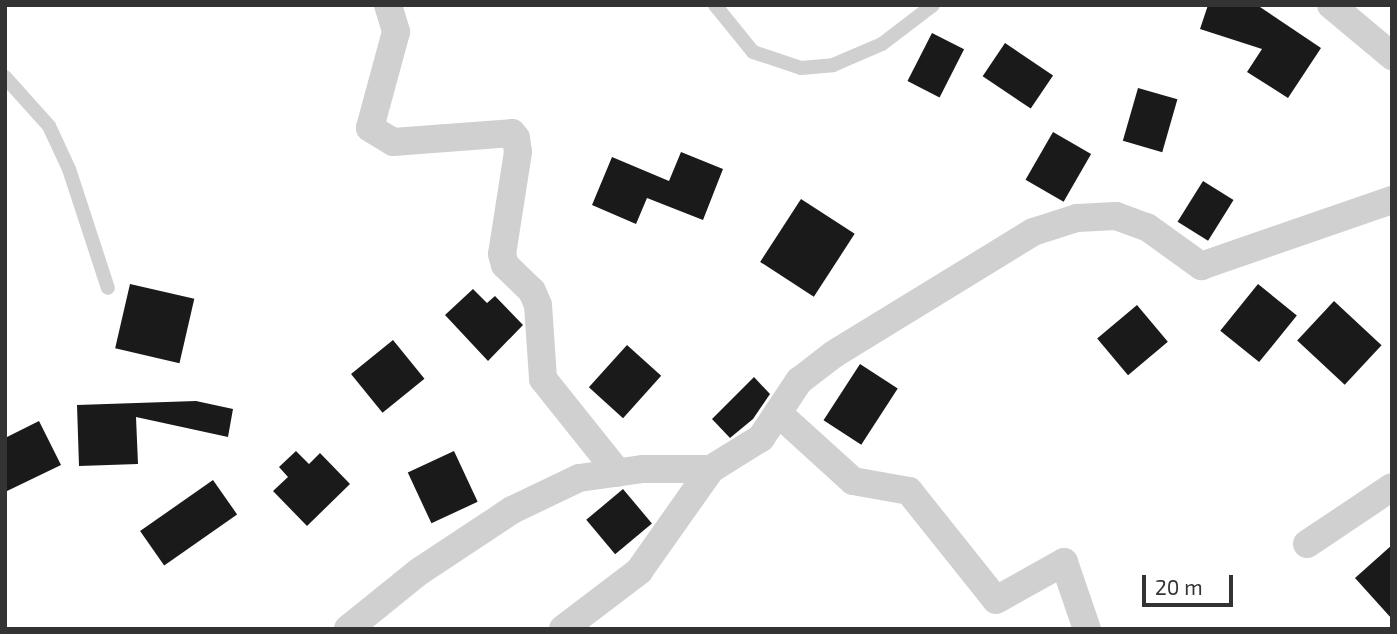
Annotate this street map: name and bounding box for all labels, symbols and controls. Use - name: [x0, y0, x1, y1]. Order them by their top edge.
- scale bar: [1145, 560, 1236, 604]
- text: 20 m: [1155, 574, 1203, 599]

